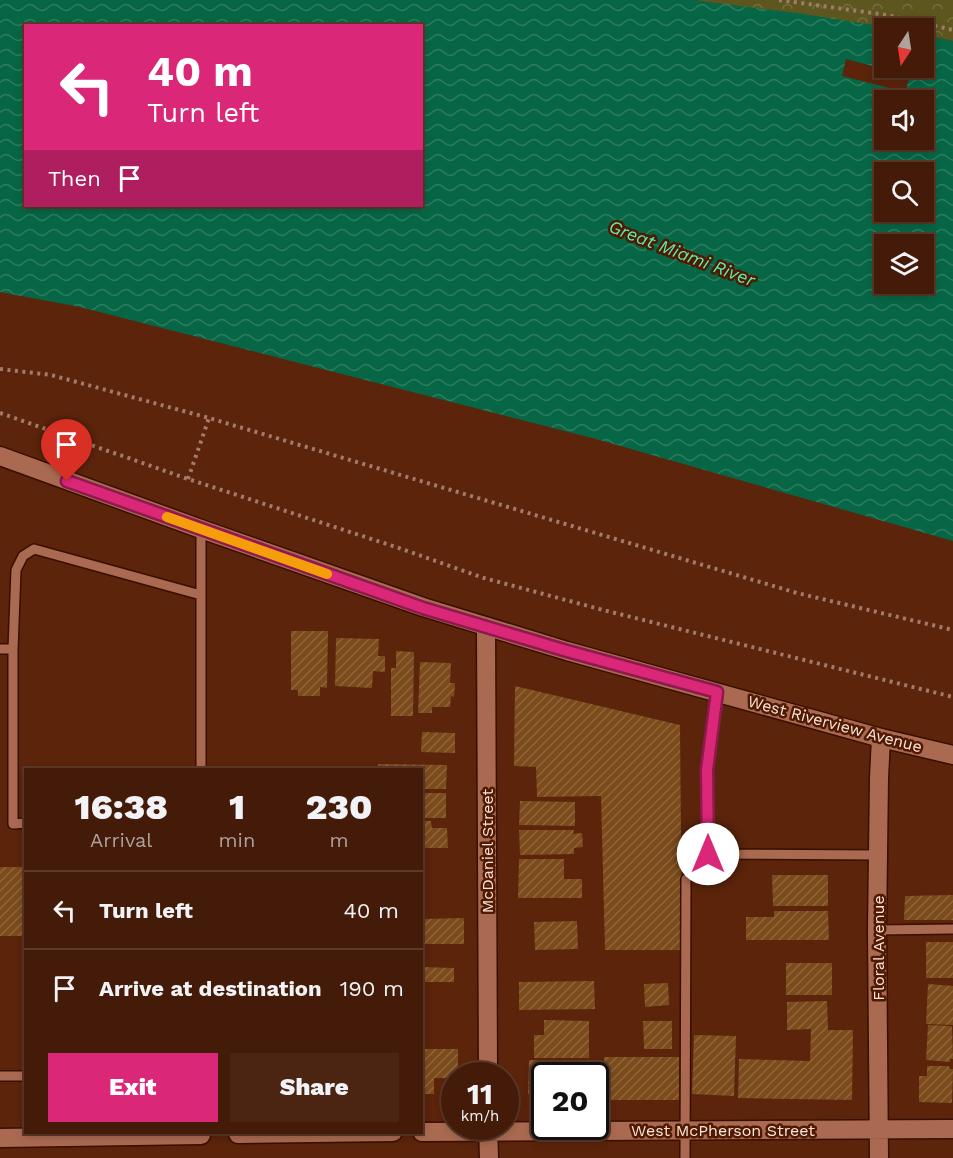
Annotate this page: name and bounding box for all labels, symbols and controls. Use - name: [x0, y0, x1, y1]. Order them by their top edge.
- north arrow: [874, 18, 934, 78]
- map controls: [874, 18, 934, 294]
- text: 40 m: [147, 47, 253, 96]
- icon: left: [48, 48, 126, 126]
- button: sound: [874, 90, 934, 150]
- text: Turn left: [147, 97, 259, 129]
- icon: arrive: [113, 162, 146, 195]
- button: search: [874, 162, 934, 222]
- text: Then: [48, 166, 101, 191]
- water label: Great Miami River: [606, 215, 759, 291]
- button: layers: [874, 234, 934, 294]
- pin: [41, 419, 92, 481]
- icon: arrive: [50, 428, 83, 461]
- street label: West Riverview Avenue: [746, 692, 924, 756]
- text: 16:38: [75, 786, 168, 828]
- text: 1: [229, 786, 245, 828]
- text: 230: [306, 786, 372, 828]
- street label: McDaniel Street: [478, 788, 497, 913]
- position arrow: [676, 822, 740, 886]
- text: Arrival: [90, 828, 152, 852]
- text: min: [219, 828, 255, 852]
- text: m: [330, 828, 349, 852]
- icon: left: [48, 894, 81, 927]
- street label: Floral Avenue: [869, 895, 888, 1001]
- text: Turn left: [99, 898, 193, 923]
- text: 40 m: [343, 898, 399, 923]
- icon: arrive: [48, 972, 81, 1005]
- text: Arrive at destination: [99, 976, 322, 1001]
- text: 190 m: [340, 976, 404, 1001]
- button: Exit: [48, 1053, 218, 1122]
- button: Share: [230, 1053, 399, 1122]
- speed limit sign: 20: [531, 1062, 609, 1140]
- text: 11: [467, 1076, 493, 1111]
- text: km/h: [461, 1107, 499, 1125]
- street label: West McPherson Street: [631, 1121, 815, 1140]

